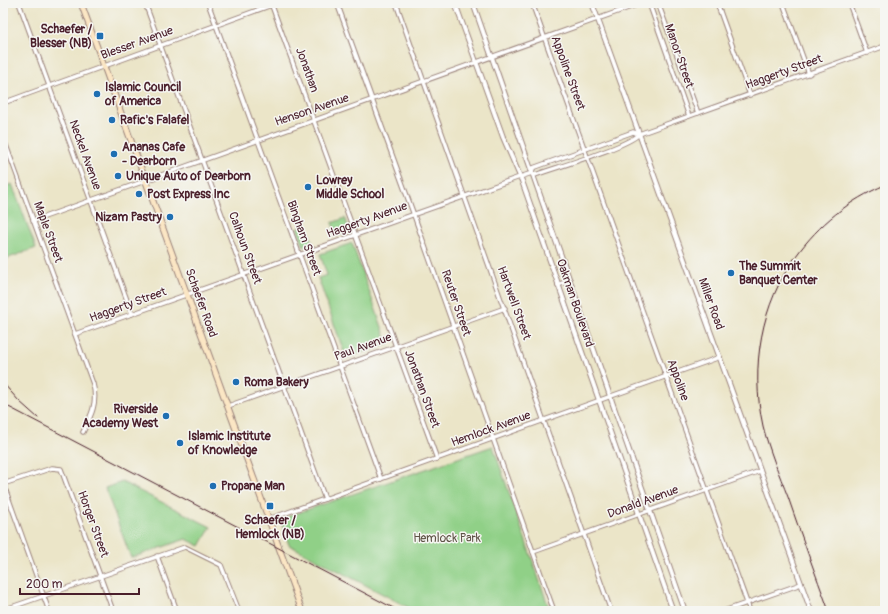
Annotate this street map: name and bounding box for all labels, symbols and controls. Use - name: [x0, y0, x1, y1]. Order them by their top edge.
- place label: Schaefer / Blesser (NB): [30, 22, 93, 51]
- street label: Manor Street: [661, 22, 697, 90]
- street label: Blesser Avenue: [99, 23, 175, 63]
- marker: Schaefer / Blesser (NB): [95, 31, 105, 41]
- street label: Appoline Street: [548, 34, 588, 112]
- street label: Jonathan: [292, 46, 322, 95]
- street label: Haggerty Street: [744, 51, 825, 93]
- place label: Islamic Council of America: [104, 80, 182, 109]
- marker: Islamic Council of America: [92, 89, 102, 99]
- street label: Henson Avenue: [273, 90, 351, 130]
- place label: Rafic's Falafel: [120, 113, 190, 128]
- marker: Rafic's Falafel: [107, 115, 117, 125]
- street label: Neckel Avenue: [65, 118, 105, 192]
- place label: Ananas Cafe - Dearborn: [122, 140, 186, 169]
- marker: Ananas Cafe - Dearborn: [109, 149, 119, 159]
- place label: Unique Auto of Dearborn: [126, 169, 251, 184]
- marker: Unique Auto of Dearborn: [113, 171, 123, 181]
- place label: Lowrey Middle School: [316, 173, 385, 202]
- marker: Lowrey Middle School: [303, 182, 313, 192]
- place label: Post Express Inc: [147, 187, 230, 202]
- marker: Post Express Inc: [134, 189, 144, 199]
- street label: Bingham Street: [283, 198, 325, 278]
- street label: Haggerty Avenue: [325, 198, 410, 242]
- street label: Maple Street: [30, 199, 66, 265]
- place label: Nizam Pastry: [95, 210, 163, 225]
- street label: Calhoun Street: [225, 210, 265, 286]
- marker: Nizam Pastry: [165, 212, 175, 222]
- street label: Oakman Boulevard: [553, 257, 597, 349]
- place label: The Summit Banquet Center: [738, 259, 818, 288]
- street label: Hartwell Street: [494, 264, 534, 342]
- street label: Schaefer Road: [182, 267, 220, 340]
- street label: Reuter Street: [438, 268, 474, 338]
- marker: The Summit Banquet Center: [726, 268, 736, 278]
- street label: Miller Road: [695, 276, 727, 332]
- street label: Haggerty Street: [88, 284, 169, 326]
- street label: Paul Avenue: [332, 330, 394, 364]
- street label: Jonathan Street: [401, 348, 443, 430]
- street label: Appoline: [664, 357, 692, 403]
- place label: Roma Bakery: [244, 375, 309, 390]
- marker: Roma Bakery: [231, 377, 241, 387]
- place label: Riverside Academy West: [82, 402, 159, 431]
- street label: Hemlock Avenue: [449, 408, 533, 450]
- marker: Riverside Academy West: [161, 411, 171, 421]
- place label: Islamic Institute of Knowledge: [187, 429, 272, 458]
- marker: Islamic Institute of Knowledge: [175, 438, 185, 448]
- place label: Propane Man: [221, 479, 285, 494]
- marker: Propane Man: [208, 481, 218, 491]
- street label: Donald Avenue: [605, 482, 681, 522]
- street label: Horger Street: [74, 489, 112, 559]
- marker: Schaefer / Hemlock (NB): [265, 501, 275, 511]
- place label: Schaefer / Hemlock (NB): [235, 513, 305, 542]
- park label: Hemlock Park: [413, 531, 481, 546]
- scale bar: [20, 570, 139, 596]
- text: 200 m: [26, 577, 63, 592]

